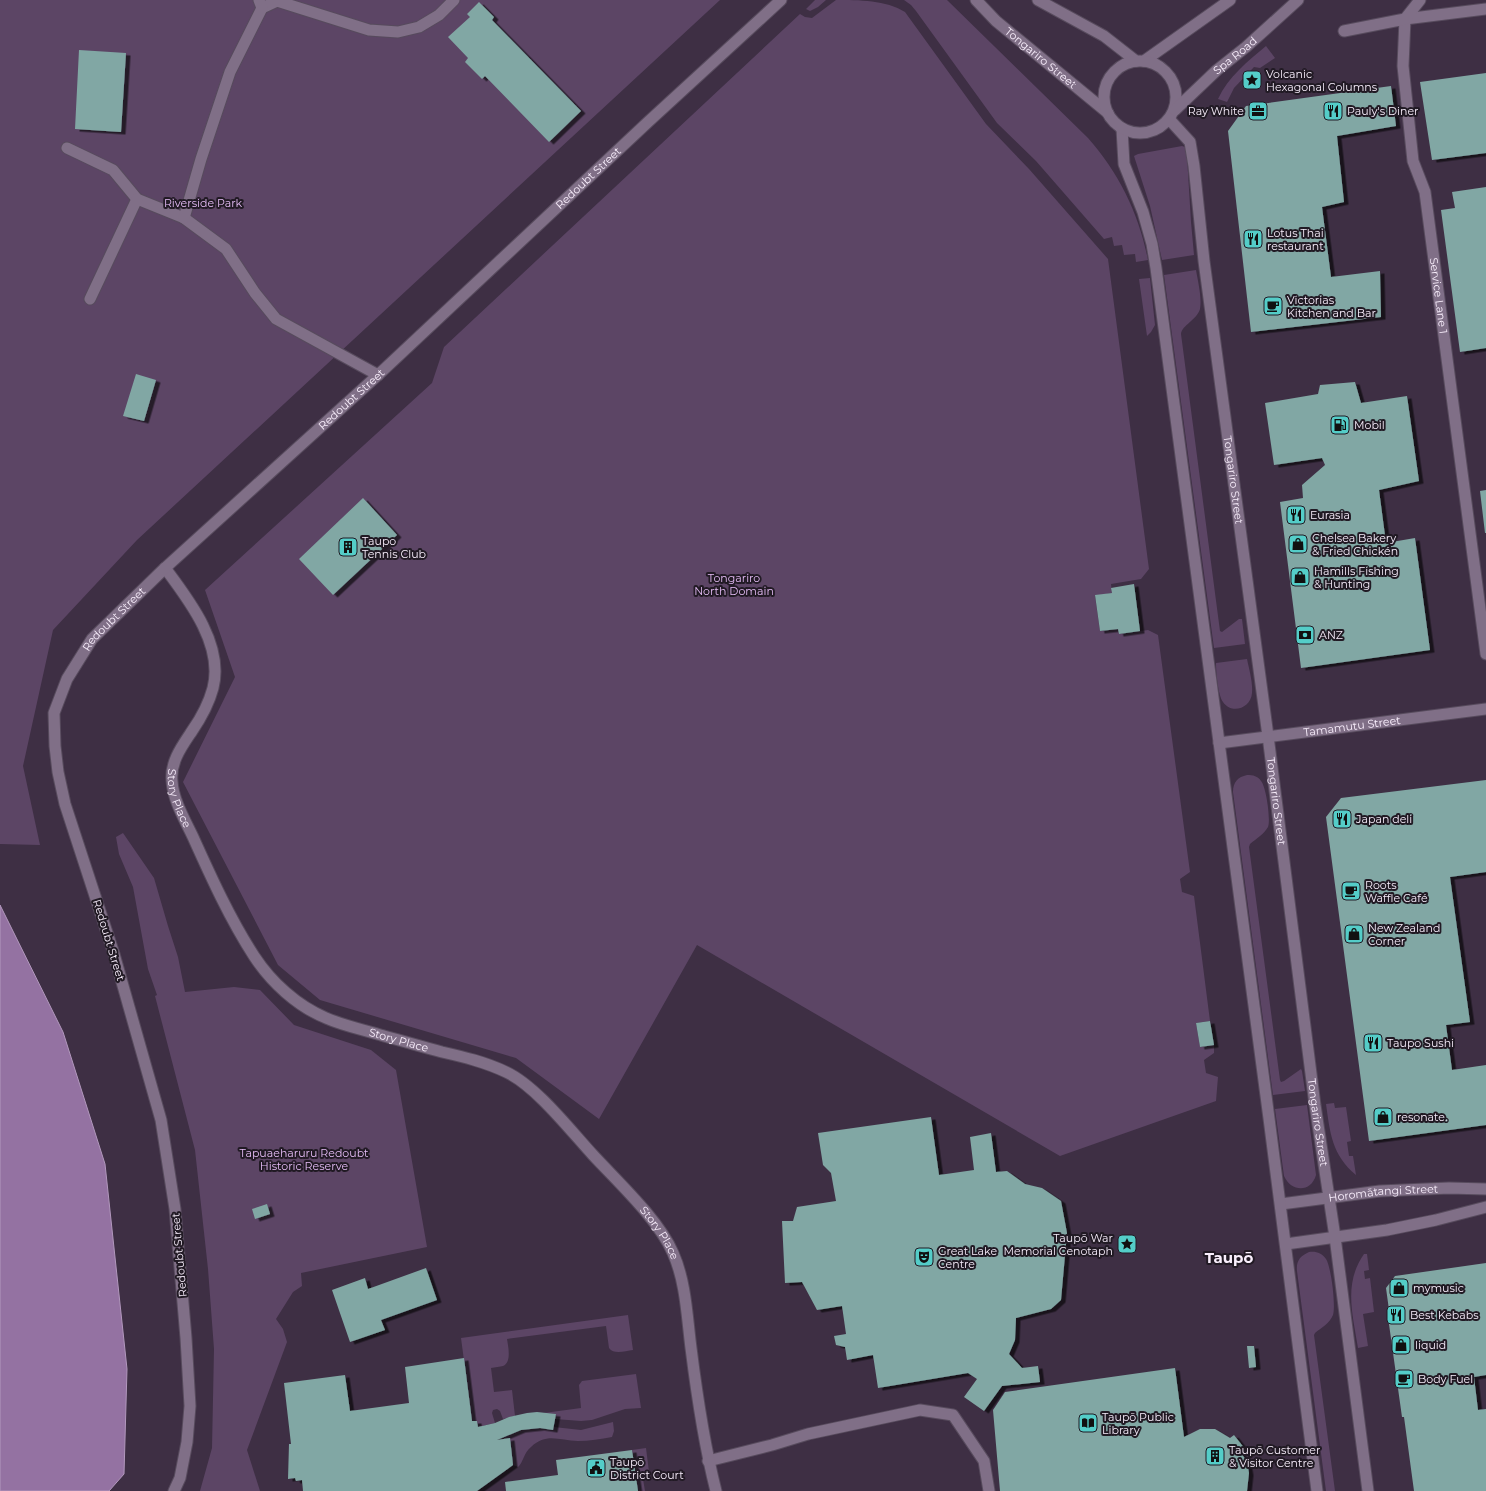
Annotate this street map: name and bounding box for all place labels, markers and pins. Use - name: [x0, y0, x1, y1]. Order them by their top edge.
- place label: Volcanic Hexagonal Columns: [1266, 67, 1378, 94]
- place icon: Volcanic Hexagonal Columns: [1241, 69, 1263, 91]
- office icon: Ray White: [1247, 100, 1269, 122]
- restaurant icon: Pauly's Diner: [1322, 100, 1344, 122]
- place label: Ray White: [1188, 104, 1244, 118]
- place label: Pauly's Diner: [1347, 104, 1419, 118]
- place label: Lotus Thai restaurant: [1267, 226, 1324, 253]
- restaurant icon: Lotus Thai restaurant: [1242, 228, 1264, 250]
- place label: Victorias Kitchen and Bar: [1287, 293, 1376, 320]
- cafe icon: Victorias Kitchen and Bar: [1262, 295, 1284, 317]
- fuel station icon: Mobil: [1329, 414, 1351, 436]
- place label: Mobil: [1354, 418, 1385, 432]
- restaurant icon: Eurasia: [1285, 504, 1307, 526]
- place label: Eurasia: [1310, 508, 1350, 522]
- place label: Chelsea Bakery & Fried Chickén: [1312, 531, 1398, 558]
- shop icon: Chelsea Bakery & Fried Chickén: [1287, 533, 1309, 555]
- place label: Taupo Tennis Club: [362, 534, 426, 561]
- building icon: Taupo Tennis Club: [337, 536, 359, 558]
- place label: Hamills Fishing & Hunting: [1314, 564, 1399, 591]
- shop icon: Hamills Fishing & Hunting: [1289, 566, 1311, 588]
- bank icon: ANZ: [1294, 624, 1316, 646]
- place label: ANZ: [1319, 628, 1343, 642]
- restaurant icon: Japan deli: [1331, 808, 1353, 830]
- place label: Japan deli: [1355, 812, 1412, 826]
- place label: Roots Waffle Café: [1365, 878, 1428, 905]
- cafe icon: Roots Waffle Café: [1340, 880, 1362, 902]
- place label: New Zealand Corner: [1368, 921, 1440, 948]
- shop icon: New Zealand Corner: [1343, 923, 1365, 945]
- restaurant icon: Taupo Sushi: [1362, 1032, 1384, 1054]
- place label: Taupo Sushi: [1387, 1036, 1454, 1050]
- shop icon: resonate.: [1372, 1106, 1394, 1128]
- place label: resonate.: [1397, 1110, 1447, 1124]
- place label: Taupō War Memorial Cenotaph: [1004, 1231, 1113, 1258]
- place icon: Taupō War Memorial Cenotaph: [1116, 1233, 1138, 1255]
- place label: Great Lake Centre: [938, 1244, 997, 1271]
- theatre icon: Great Lake Centre: [913, 1246, 935, 1268]
- shop icon: mymusic: [1388, 1277, 1410, 1299]
- place label: mymusic: [1413, 1281, 1464, 1295]
- restaurant icon: Best Kebabs: [1385, 1304, 1407, 1326]
- place label: Best Kebabs: [1410, 1308, 1479, 1322]
- shop icon: liquid: [1390, 1334, 1412, 1356]
- place label: liquid: [1415, 1338, 1446, 1352]
- cafe icon: Body Fuel: [1393, 1368, 1415, 1390]
- place label: Body Fuel: [1418, 1372, 1473, 1386]
- place label: Taupō Public Library: [1102, 1410, 1174, 1437]
- library icon: Taupō Public Library: [1077, 1412, 1099, 1434]
- place label: Taupō Customer & Visitor Centre: [1229, 1443, 1320, 1470]
- building icon: Taupō Customer & Visitor Centre: [1204, 1445, 1226, 1467]
- place label: Taupō District Court: [610, 1455, 684, 1482]
- public building icon: Taupō District Court: [585, 1457, 607, 1479]

